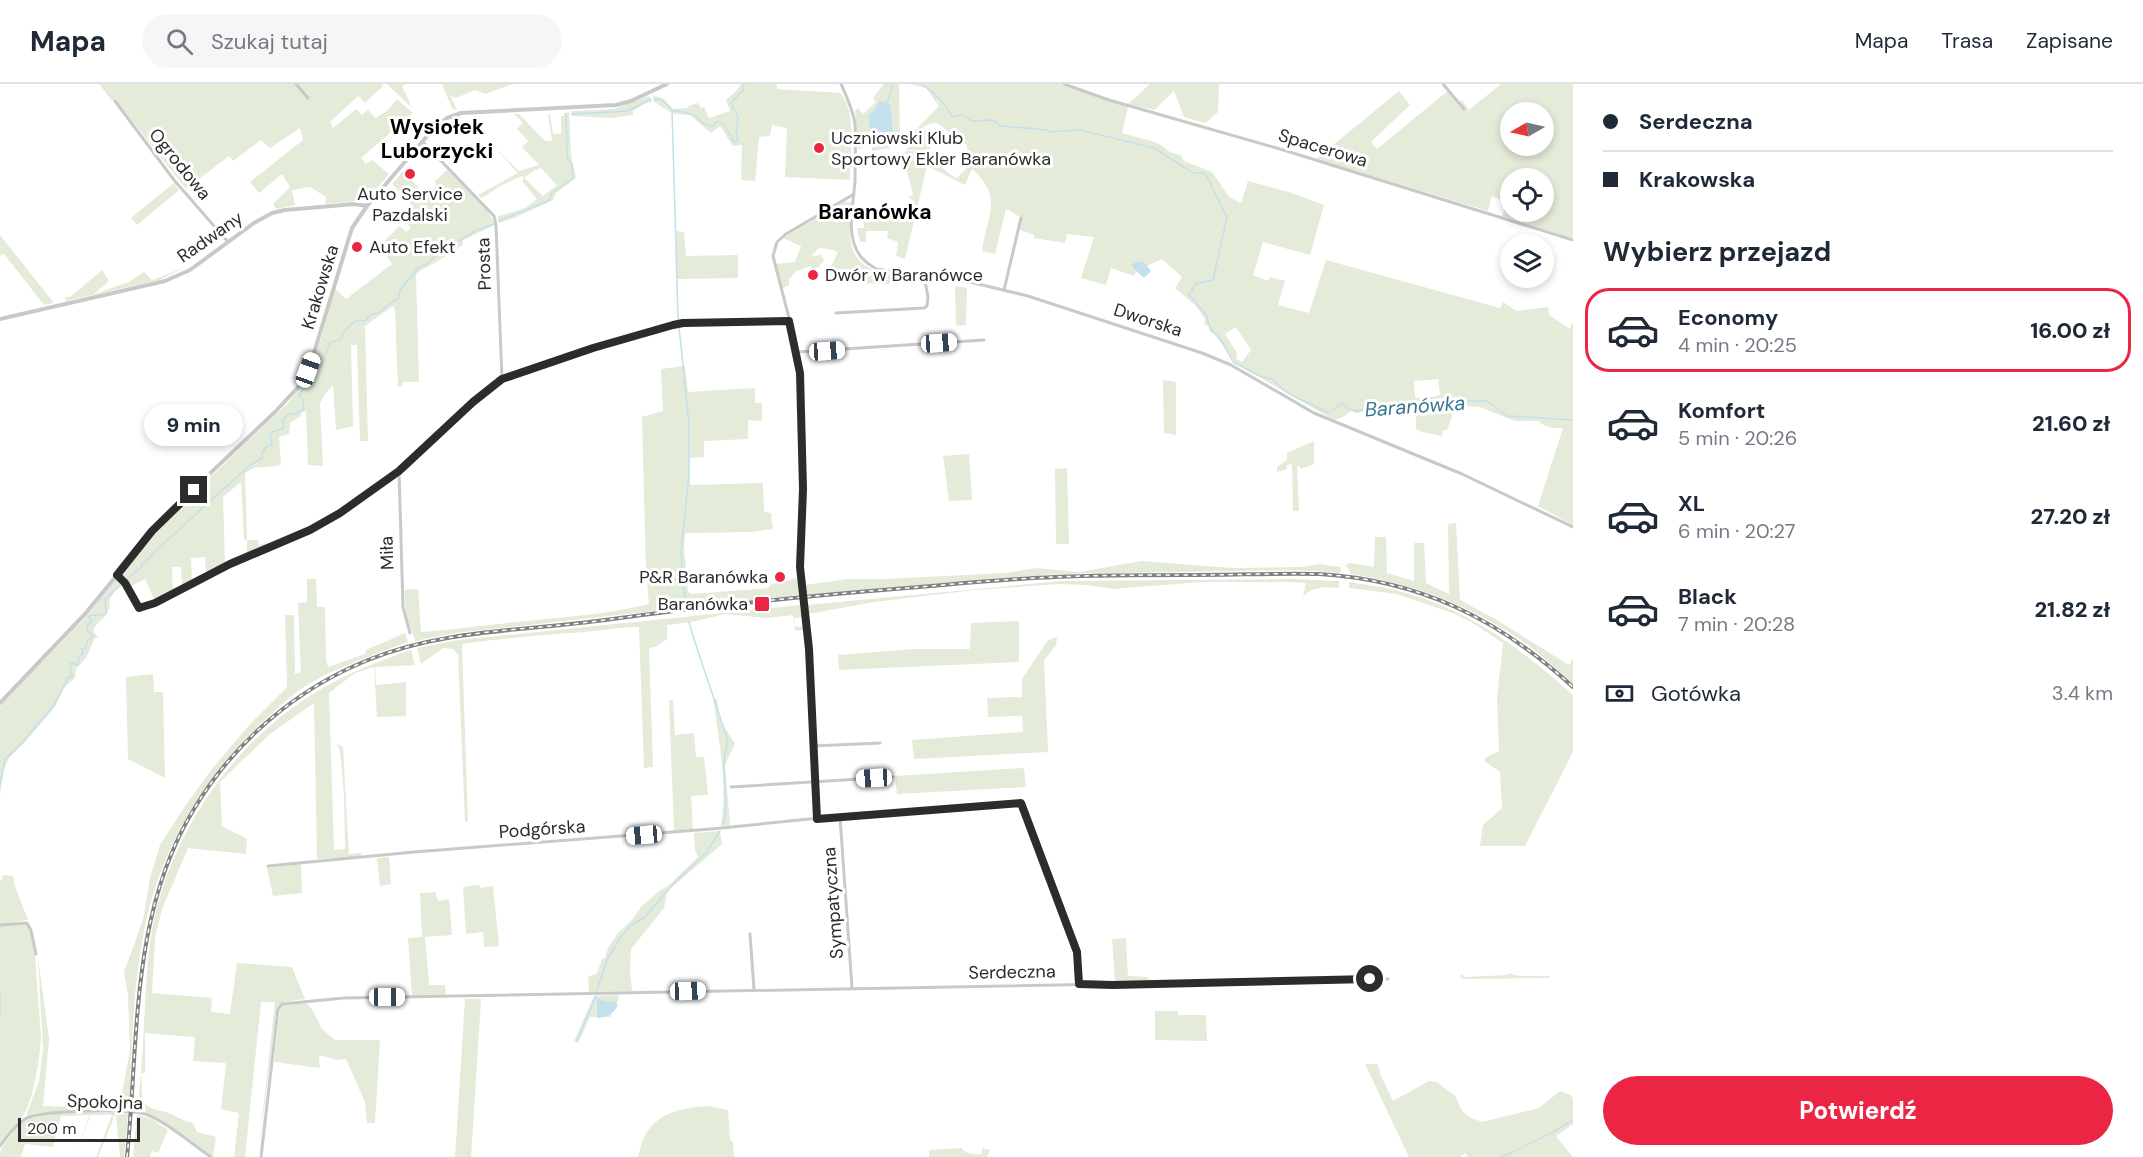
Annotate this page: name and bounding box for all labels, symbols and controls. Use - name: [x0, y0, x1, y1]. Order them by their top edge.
- search box: [142, 14, 562, 68]
- text: Mapa: [30, 23, 106, 60]
- icon: search: [163, 25, 196, 58]
- text: Szukaj tutaj: [211, 27, 328, 56]
- text: Mapa: [1855, 27, 1908, 55]
- text: Trasa: [1941, 27, 1993, 55]
- text: Zapisane: [2026, 27, 2113, 55]
- north arrow: [1500, 102, 1554, 156]
- map controls: [1500, 102, 1554, 288]
- text: Serdeczna: [1639, 107, 1753, 136]
- district label: Wysiołek Luborzycki: [381, 113, 493, 165]
- street label: Ogrodowa: [144, 123, 216, 205]
- street label: Spacerowa: [1276, 123, 1370, 173]
- place label: Uczniowski Klub Sportowy Ekler Baranówka: [831, 126, 1051, 171]
- marker: Uczniowski Klub Sportowy Ekler Baranówka: [812, 141, 826, 155]
- text: Krakowska: [1639, 165, 1755, 194]
- marker: Auto Service Pazdalski: [403, 167, 417, 181]
- button: locate: [1500, 168, 1554, 222]
- place label: Auto Service Pazdalski: [357, 182, 463, 227]
- district label: Baranówka: [818, 198, 932, 226]
- street label: Radwany: [172, 206, 248, 268]
- button: layers: [1500, 234, 1554, 288]
- text: Wybierz przejazd: [1603, 234, 1831, 269]
- place label: Auto Efekt: [369, 235, 456, 259]
- street label: Prosta: [471, 237, 497, 291]
- marker: Auto Efekt: [350, 240, 364, 254]
- street label: Krakowska: [296, 242, 344, 332]
- place label: Dwór w Baranówce: [825, 263, 983, 287]
- marker: Dwór w Baranówce: [806, 268, 820, 282]
- street label: Dworska: [1111, 298, 1185, 342]
- icon: car: [1606, 303, 1660, 357]
- text: Economy: [1678, 303, 1778, 332]
- text: 16.00 zł: [2030, 316, 2110, 345]
- text: 4 min · 20:25: [1678, 332, 1797, 358]
- car: [920, 333, 958, 353]
- car: [808, 341, 846, 361]
- car: [293, 350, 323, 390]
- water label: Baranówka: [1364, 390, 1466, 422]
- icon: car: [1606, 396, 1660, 450]
- text: Komfort: [1678, 396, 1765, 425]
- callout: 9 min: [144, 403, 244, 445]
- text: 21.60 zł: [2032, 409, 2110, 438]
- text: 9 min: [166, 412, 221, 438]
- text: 5 min · 20:26: [1678, 425, 1797, 451]
- route end: [180, 476, 207, 503]
- icon: car: [1606, 489, 1660, 543]
- text: XL: [1678, 489, 1705, 518]
- text: 27.20 zł: [2031, 502, 2110, 531]
- text: 6 min · 20:27: [1678, 518, 1795, 544]
- street label: Miła: [374, 536, 400, 570]
- place label: P&R Baranówka: [639, 565, 768, 589]
- marker: P&R Baranówka: [773, 570, 787, 584]
- icon: car: [1606, 582, 1660, 636]
- text: Black: [1678, 582, 1737, 611]
- place label: Baranówka: [658, 592, 748, 616]
- marker: Baranówka: [753, 595, 771, 613]
- text: 21.82 zł: [2034, 595, 2110, 624]
- text: 7 min · 20:28: [1678, 611, 1795, 637]
- icon: cash: [1603, 677, 1636, 710]
- text: Gotówka: [1651, 679, 1741, 708]
- text: 3.4 km: [2052, 680, 2113, 706]
- car: [856, 768, 892, 788]
- street label: Podgórska: [498, 814, 586, 844]
- car: [625, 824, 663, 846]
- street label: Sympatyczna: [817, 846, 849, 960]
- street label: Serdeczna: [968, 959, 1056, 985]
- route start: [1356, 965, 1383, 992]
- car: [670, 981, 706, 1001]
- car: [369, 988, 405, 1006]
- button: Potwierdź: [1603, 1076, 2113, 1145]
- street label: Spokojna: [67, 1089, 143, 1115]
- scale bar: [18, 1115, 140, 1142]
- text: 200 m: [27, 1118, 76, 1139]

